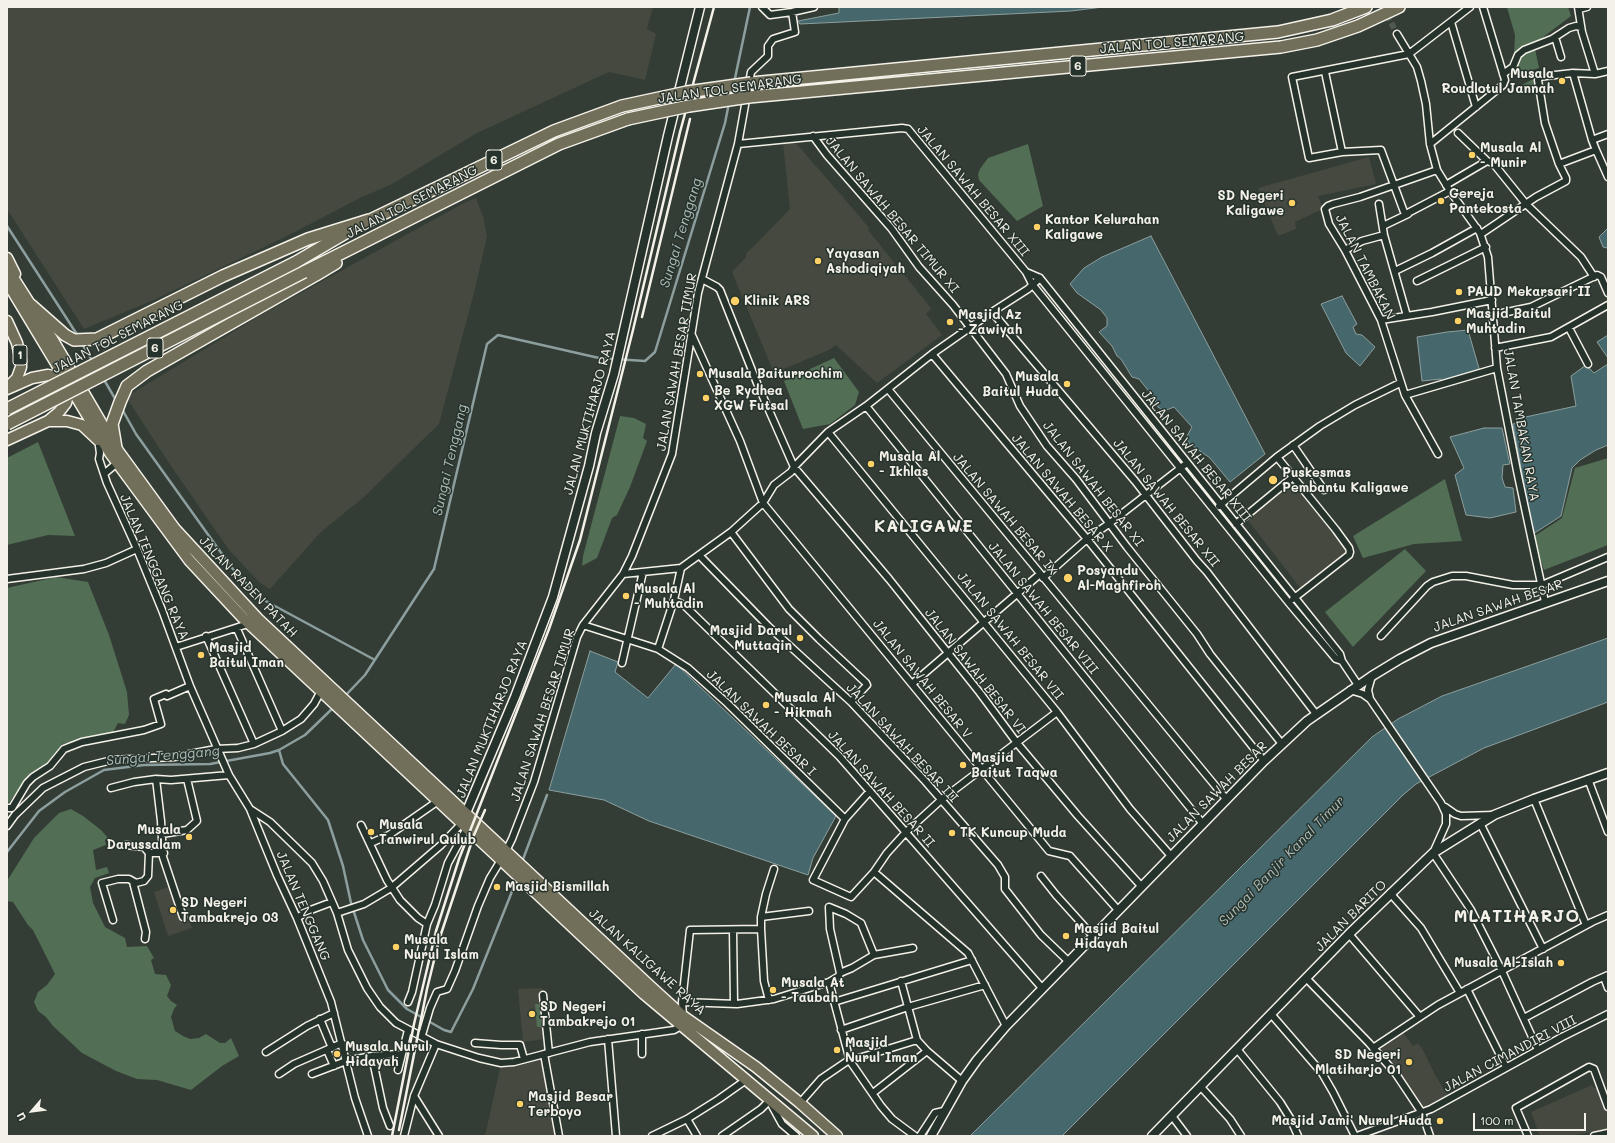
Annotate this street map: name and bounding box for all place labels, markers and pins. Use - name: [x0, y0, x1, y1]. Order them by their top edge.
- place label: Musala Roudlotul Jannah: [1442, 66, 1554, 97]
- marker: Musala Roudlotul Jannah: [1557, 76, 1567, 86]
- place label: Musala Al - Munir: [1480, 140, 1541, 171]
- marker: Musala Al - Munir: [1467, 150, 1477, 160]
- place label: Gereja Pantekosta: [1449, 186, 1522, 217]
- place label: SD Negeri Kaligawe: [1218, 188, 1284, 219]
- marker: Gereja Pantekosta: [1436, 196, 1446, 206]
- marker: SD Negeri Kaligawe: [1287, 198, 1297, 208]
- place label: Kantor Kelurahan Kaligawe: [1045, 212, 1159, 243]
- marker: Kantor Kelurahan Kaligawe: [1032, 222, 1042, 232]
- place label: Yayasan Ashodiqiyah: [826, 246, 905, 277]
- marker: Yayasan Ashodiqiyah: [813, 256, 823, 266]
- place label: PAUD Mekarsari II: [1467, 284, 1591, 300]
- marker: PAUD Mekarsari II: [1454, 287, 1464, 297]
- place label: Klinik ARS: [744, 293, 810, 309]
- marker: Klinik ARS: [729, 295, 741, 307]
- place label: Masjid Baitul Muhtadin: [1466, 306, 1551, 337]
- place label: Masjid Az - Zawiyah: [958, 307, 1022, 338]
- marker: Masjid Baitul Muhtadin: [1453, 316, 1463, 326]
- marker: Masjid Az - Zawiyah: [945, 317, 955, 327]
- place label: Musala Baiturrochim: [708, 366, 843, 382]
- marker: Musala Baiturrochim: [695, 369, 705, 379]
- place label: Musala Baitul Huda: [982, 369, 1059, 400]
- marker: Musala Baitul Huda: [1062, 379, 1072, 389]
- place label: Be Rydhea XGW Futsal: [714, 383, 788, 414]
- marker: Be Rydhea XGW Futsal: [701, 393, 711, 403]
- place label: Musala Al - Ikhlas: [879, 449, 940, 480]
- marker: Musala Al - Ikhlas: [866, 459, 876, 469]
- place label: Puskesmas Pembantu Kaligawe: [1282, 465, 1408, 496]
- marker: Puskesmas Pembantu Kaligawe: [1267, 474, 1279, 486]
- place label: Posyandu Al-Maghfiroh: [1077, 563, 1161, 594]
- marker: Posyandu Al-Maghfiroh: [1062, 572, 1074, 584]
- place label: Musala Al - Muhtadin: [634, 581, 704, 612]
- marker: Musala Al - Muhtadin: [621, 591, 631, 601]
- place label: Masjid Darul Muttaqin: [710, 623, 792, 654]
- marker: Masjid Darul Muttaqin: [795, 633, 805, 643]
- place label: Masjid Baitul Iman: [209, 640, 284, 671]
- marker: Masjid Baitul Iman: [196, 650, 206, 660]
- place label: Musala Al - Hikmah: [774, 690, 835, 721]
- marker: Musala Al - Hikmah: [761, 700, 771, 710]
- place label: Masjid Baitut Taqwa: [971, 750, 1058, 781]
- marker: Masjid Baitut Taqwa: [958, 760, 968, 770]
- place label: Musala Tanwirul Qulub: [379, 817, 476, 848]
- place label: Musala Darussalam: [107, 822, 181, 853]
- place label: TK Kuncup Muda: [960, 825, 1067, 841]
- marker: Musala Tanwirul Qulub: [366, 827, 376, 837]
- marker: TK Kuncup Muda: [947, 828, 957, 838]
- marker: Musala Darussalam: [184, 832, 194, 842]
- place label: Masjid Bismillah: [505, 879, 609, 895]
- marker: Masjid Bismillah: [492, 882, 502, 892]
- place label: SD Negeri Tambakrejo 03: [181, 895, 278, 926]
- marker: SD Negeri Tambakrejo 03: [168, 905, 178, 915]
- place label: Masjid Baitul Hidayah: [1074, 921, 1159, 952]
- marker: Masjid Baitul Hidayah: [1061, 931, 1071, 941]
- place label: Musala Nurul Islam: [404, 932, 479, 963]
- marker: Musala Nurul Islam: [391, 942, 401, 952]
- place label: Musala Al-Islah: [1454, 955, 1553, 971]
- marker: Musala Al-Islah: [1556, 958, 1566, 968]
- place label: Musala At - Taubah: [781, 975, 845, 1006]
- marker: Musala At - Taubah: [768, 985, 778, 995]
- place label: SD Negeri Tambakrejo 01: [540, 999, 635, 1030]
- marker: SD Negeri Tambakrejo 01: [527, 1009, 537, 1019]
- place label: Masjid Nurul Iman: [845, 1035, 917, 1066]
- place label: Musala Nurul Hidayah: [345, 1039, 429, 1070]
- marker: Masjid Nurul Iman: [832, 1045, 842, 1055]
- place label: SD Negeri Mlatiharjo 01: [1315, 1047, 1401, 1078]
- marker: Musala Nurul Hidayah: [332, 1049, 342, 1059]
- marker: SD Negeri Mlatiharjo 01: [1404, 1057, 1414, 1067]
- place label: Masjid Besar Terboyo: [528, 1089, 613, 1120]
- marker: Masjid Besar Terboyo: [515, 1099, 525, 1109]
- place label: Masjid Jami' Nurul Huda: [1272, 1113, 1432, 1129]
- marker: Masjid Jami' Nurul Huda: [1435, 1116, 1445, 1126]

